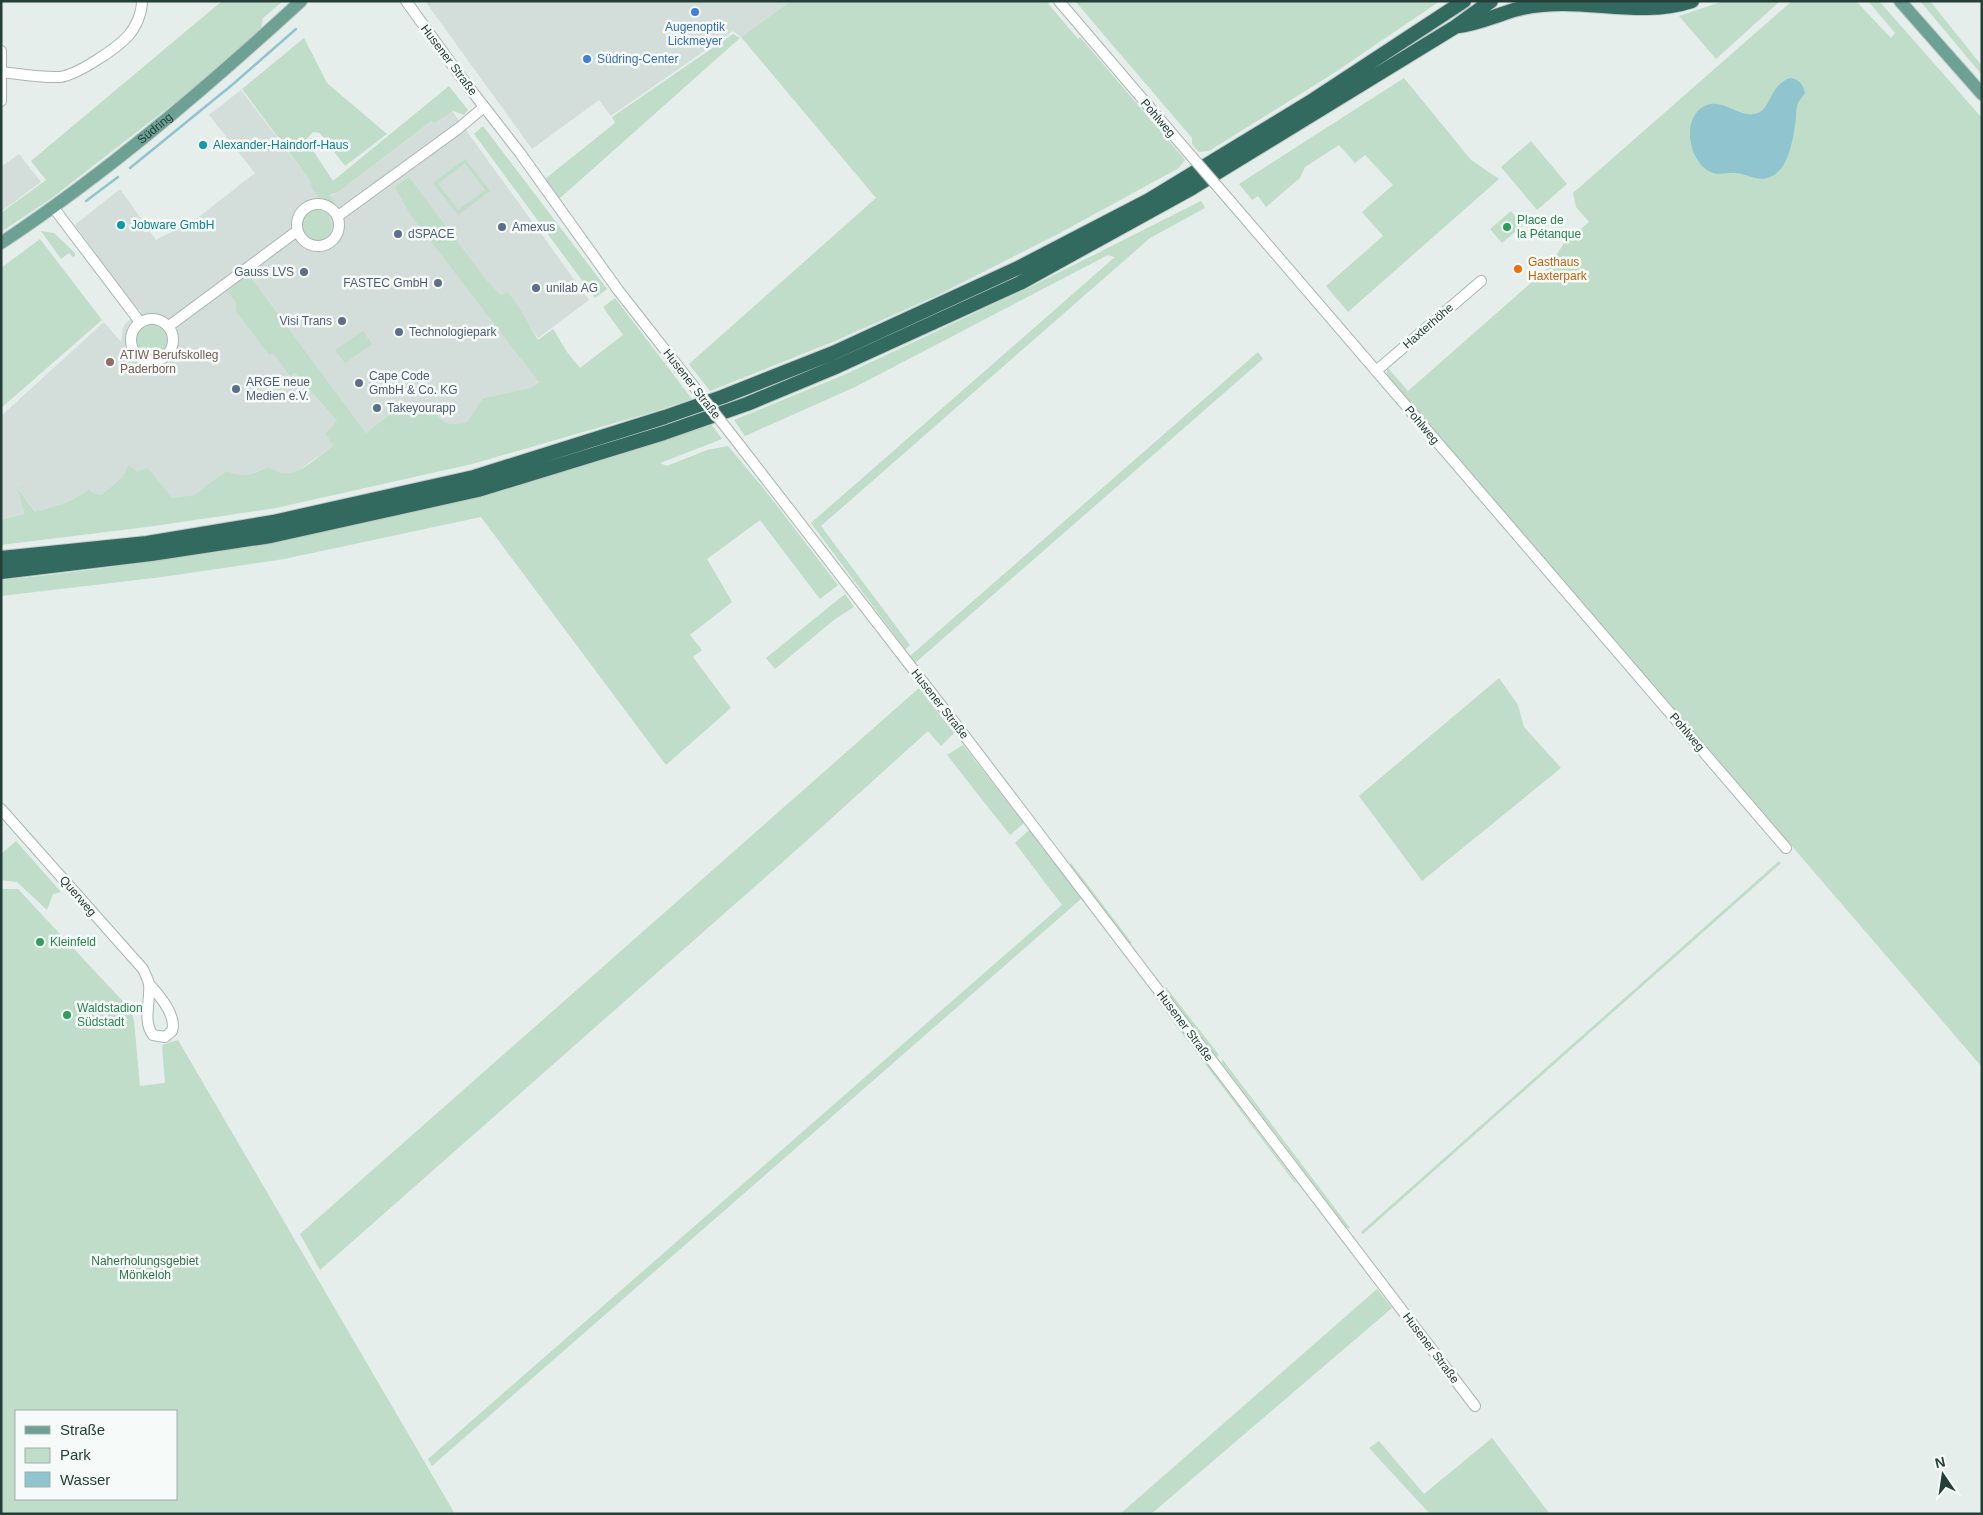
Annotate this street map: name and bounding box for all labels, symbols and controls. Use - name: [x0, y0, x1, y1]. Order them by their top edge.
- marker: Augenoptik Lickmeyer: [689, 6, 701, 18]
- place label: Augenoptik Lickmeyer: [665, 20, 726, 48]
- street label: Husener Straße: [418, 22, 480, 98]
- place label: Südring-Center: [597, 52, 678, 66]
- marker: Südring-Center: [581, 53, 593, 65]
- street label: Pohlweg: [1138, 96, 1178, 140]
- street label: Südring: [134, 110, 175, 147]
- place label: Alexander-Haindorf-Haus: [213, 138, 348, 152]
- marker: Alexander-Haindorf-Haus: [197, 139, 209, 151]
- place label: Place de la Pétanque: [1517, 213, 1581, 241]
- place label: Jobware GmbH: [131, 218, 214, 232]
- marker: Jobware GmbH: [115, 219, 127, 231]
- place label: Amexus: [512, 220, 555, 234]
- marker: Amexus: [496, 221, 508, 233]
- marker: Place de la Pétanque: [1501, 221, 1513, 233]
- place label: dSPACE: [408, 227, 454, 241]
- marker: dSPACE: [392, 228, 404, 240]
- place label: Gasthaus Haxterpark: [1528, 255, 1588, 283]
- marker: Gasthaus Haxterpark: [1512, 263, 1524, 275]
- place label: Gauss LVS: [234, 265, 294, 279]
- marker: Gauss LVS: [298, 266, 310, 278]
- place label: FASTEC GmbH: [343, 276, 428, 290]
- marker: FASTEC GmbH: [432, 277, 444, 289]
- place label: unilab AG: [546, 281, 598, 295]
- marker: unilab AG: [530, 282, 542, 294]
- street label: Haxterhöhe: [1400, 300, 1456, 352]
- place label: Visi Trans: [280, 314, 332, 328]
- marker: Visi Trans: [336, 315, 348, 327]
- place label: Technologiepark: [409, 325, 497, 339]
- marker: Technologiepark: [393, 326, 405, 338]
- street label: Husener Straße: [660, 346, 724, 422]
- place label: ATIW Berufskolleg Paderborn: [120, 348, 218, 376]
- marker: ATIW Berufskolleg Paderborn: [104, 356, 116, 368]
- place label: Cape Code GmbH & Co. KG: [369, 369, 458, 397]
- place label: ARGE neue Medien e.V.: [246, 375, 310, 403]
- marker: Cape Code GmbH & Co. KG: [353, 377, 365, 389]
- marker: ARGE neue Medien e.V.: [230, 383, 242, 395]
- place label: Takeyourapp: [387, 401, 456, 415]
- marker: Takeyourapp: [371, 402, 383, 414]
- street label: Pohlweg: [1402, 403, 1442, 447]
- street label: Husener Straße: [908, 666, 972, 742]
- street label: Pohlweg: [1667, 710, 1707, 754]
- street label: Querweg: [57, 873, 99, 919]
- place label: Kleinfeld: [50, 935, 96, 949]
- marker: Kleinfeld: [34, 936, 46, 948]
- street label: Husener Straße: [1154, 988, 1216, 1064]
- place label: Waldstadion Südstadt: [77, 1001, 143, 1029]
- marker: Waldstadion Südstadt: [61, 1009, 73, 1021]
- park label: Naherholungsgebiet Mönkeloh: [91, 1254, 199, 1282]
- street label: Husener Straße: [1400, 1310, 1462, 1386]
- legend: [15, 1410, 178, 1500]
- text: Straße: [60, 1421, 105, 1438]
- text: Park: [60, 1446, 91, 1463]
- north arrow: [1918, 1450, 1968, 1500]
- text: N: [1933, 1453, 1947, 1471]
- text: Wasser: [60, 1471, 110, 1488]

